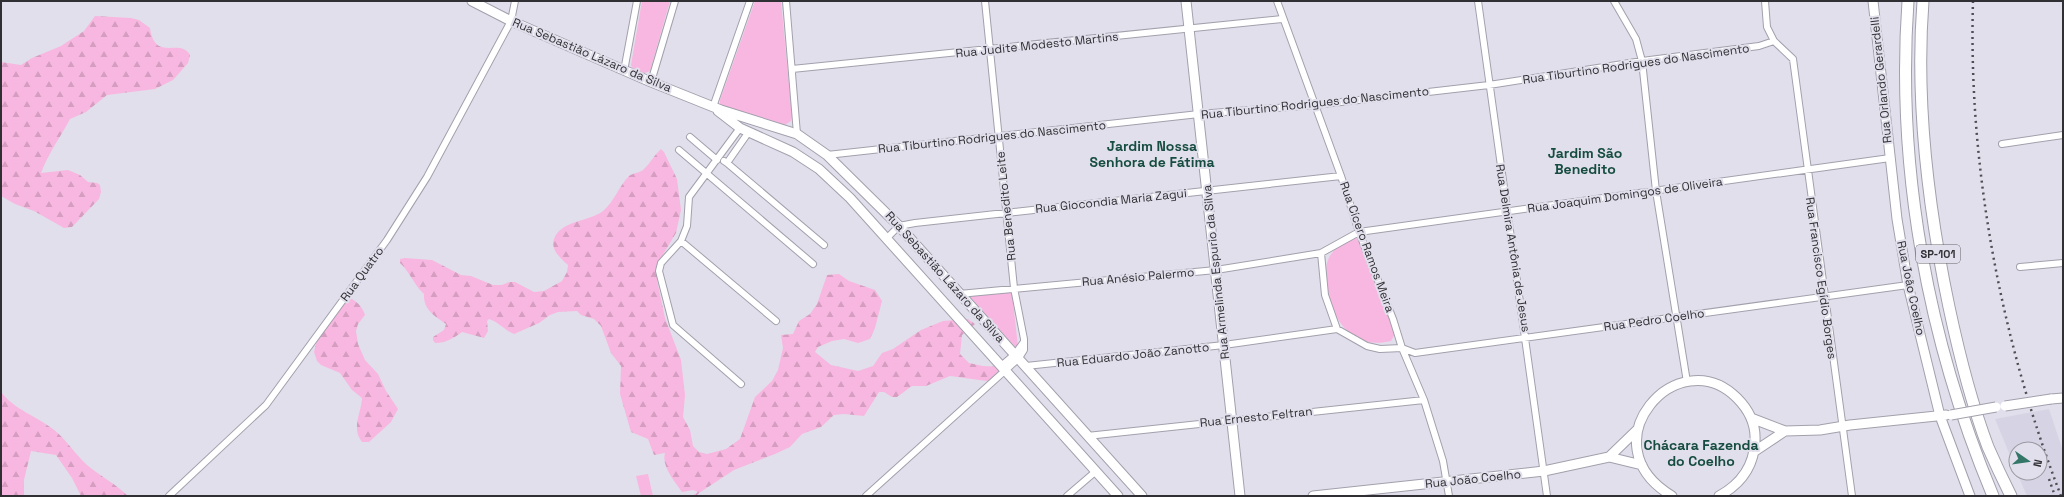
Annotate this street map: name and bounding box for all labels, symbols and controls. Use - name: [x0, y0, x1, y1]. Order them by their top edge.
- street label: Rua Sebastião Lázaro da Silva: [510, 14, 674, 96]
- street label: Rua Orlando Gerardelli: [1866, 16, 1896, 144]
- street label: Rua Judite Modesto Martins: [955, 28, 1119, 62]
- street label: Rua Tiburtino Rodrigues do Nascimento: [1522, 40, 1750, 88]
- street label: Rua Tiburtino Rodrigues do Nascimento: [1200, 83, 1430, 123]
- street label: Rua Tiburtino Rodrigues do Nascimento: [877, 117, 1107, 157]
- district label: Jardim Nossa Senhora de Fátima: [1089, 137, 1215, 171]
- district label: Jardim São Benedito: [1548, 144, 1622, 178]
- street label: Rua Benedito Leite: [992, 151, 1020, 261]
- street label: Rua Delmira Antônia de Jesus: [1492, 163, 1534, 333]
- street label: Rua Joaquim Domingos de Oliveira: [1526, 173, 1724, 217]
- street label: Rua Cícero Ramos Meira: [1336, 179, 1398, 315]
- street label: Rua Armelinda Espurio da Silva: [1199, 184, 1233, 360]
- street label: Rua Giocondia Maria Zagui: [1035, 185, 1188, 217]
- street label: Rua Francisco Egídio Borges: [1802, 196, 1840, 360]
- street label: Rua Sebastião Lázaro da Silva: [882, 208, 1008, 346]
- street label: Rua João Coelho: [1893, 239, 1929, 337]
- street label: Rua Quatro: [337, 243, 387, 305]
- road number: SP-101: [1916, 245, 1960, 263]
- street label: Rua Anésio Palermo: [1081, 264, 1195, 290]
- street label: Rua Pedro Coelho: [1603, 305, 1705, 335]
- street label: Rua Eduardo João Zanotto: [1056, 339, 1210, 371]
- street label: Rua Ernesto Feltran: [1199, 403, 1313, 431]
- district label: Chácara Fazenda do Coelho: [1643, 436, 1759, 470]
- north arrow: [2008, 441, 2048, 481]
- text: N: [2030, 458, 2045, 468]
- street label: Rua João Coelho: [1424, 466, 1522, 492]

